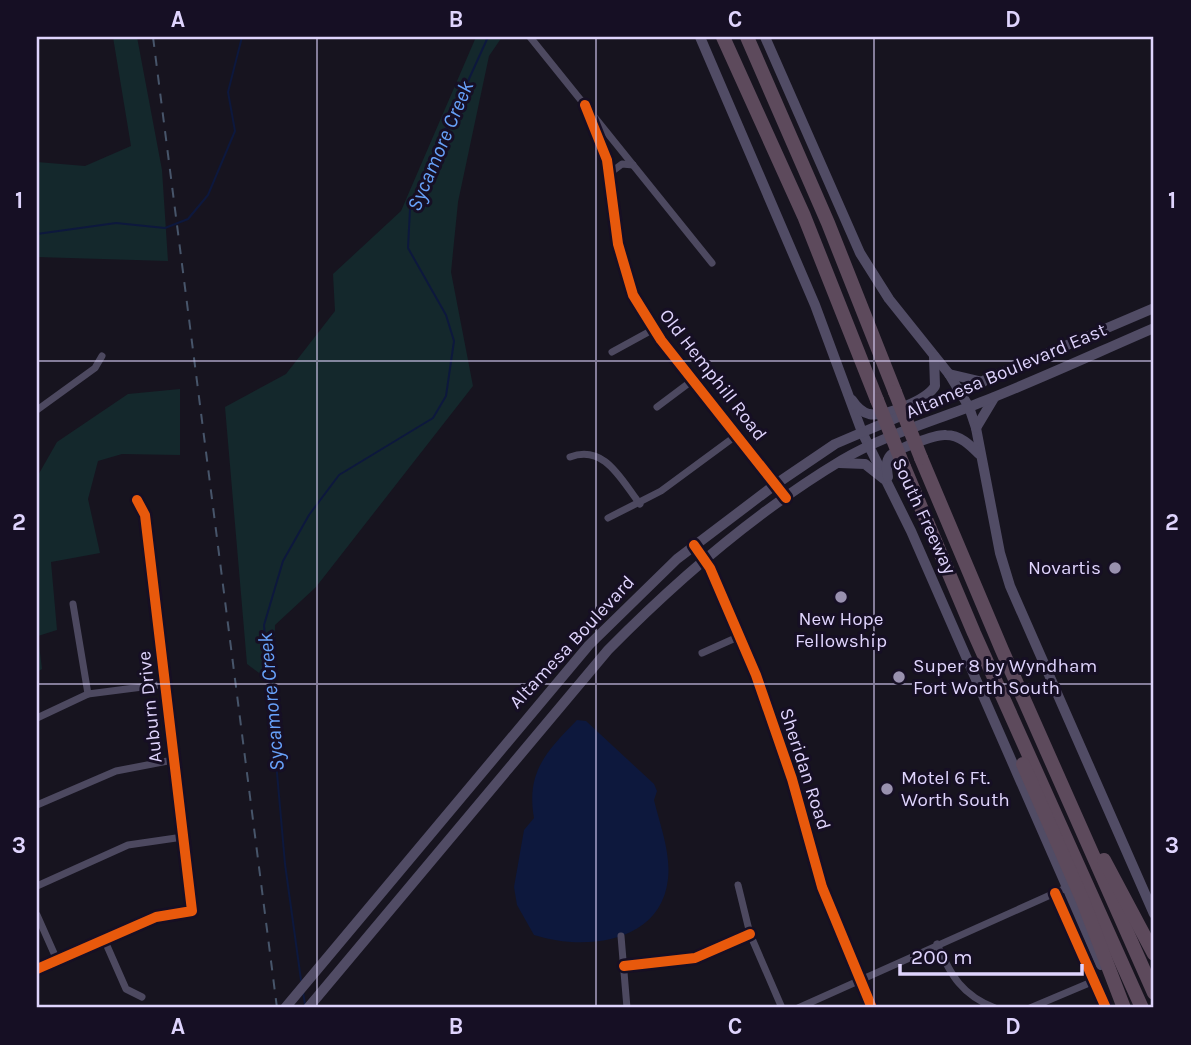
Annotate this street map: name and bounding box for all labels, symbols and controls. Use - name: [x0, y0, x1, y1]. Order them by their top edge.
- text: A: [171, 6, 185, 33]
- text: B: [449, 6, 463, 33]
- text: C: [728, 6, 742, 33]
- text: D: [1005, 6, 1021, 33]
- water label: Sycamore Creek: [402, 77, 478, 215]
- text: 1: [15, 187, 23, 214]
- text: 1: [1168, 187, 1176, 214]
- street label: Old Hemphill Road: [655, 305, 771, 445]
- street label: Altamesa Boulevard East: [902, 319, 1110, 423]
- street label: South Freeway: [887, 454, 961, 578]
- text: 2: [12, 509, 26, 536]
- text: 2: [1165, 509, 1179, 536]
- place label: Novartis: [1028, 557, 1101, 579]
- marker: Novartis: [1107, 560, 1123, 576]
- street label: Altamesa Boulevard: [505, 571, 639, 713]
- marker: New Hope Fellowship: [833, 589, 849, 605]
- place label: New Hope Fellowship: [795, 608, 887, 652]
- water label: Sycamore Creek: [253, 631, 289, 772]
- street label: Auburn Drive: [133, 650, 167, 764]
- place label: Super 8 by Wyndham Fort Worth South: [913, 655, 1097, 699]
- marker: Super 8 by Wyndham Fort Worth South: [891, 669, 907, 685]
- street label: Sheridan Road: [775, 705, 835, 833]
- place label: Motel 6 Ft. Worth South: [901, 767, 1010, 811]
- marker: Motel 6 Ft. Worth South: [879, 781, 895, 797]
- text: 3: [12, 832, 26, 859]
- text: 3: [1165, 832, 1179, 859]
- scale bar: [900, 933, 1082, 977]
- text: 200 m: [911, 945, 973, 969]
- text: A: [171, 1013, 185, 1040]
- text: B: [449, 1013, 463, 1040]
- text: C: [728, 1013, 742, 1040]
- text: D: [1005, 1013, 1021, 1040]

